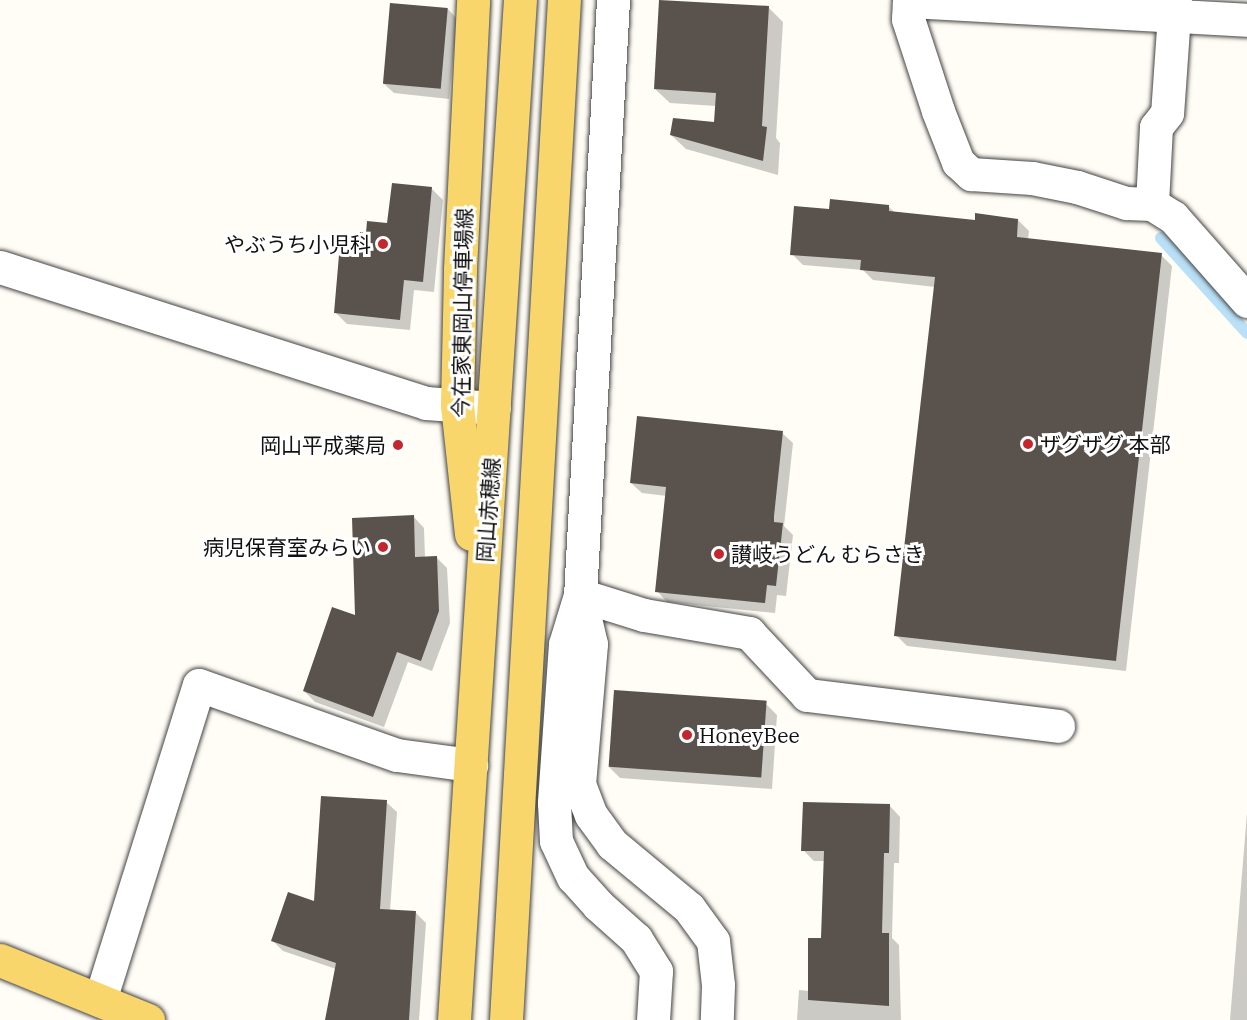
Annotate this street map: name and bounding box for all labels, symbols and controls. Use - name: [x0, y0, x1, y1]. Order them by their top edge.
- street label: 今在家東岡山停車場線: [448, 208, 476, 418]
- place label: やぶうち小児科: [224, 231, 371, 257]
- marker: やぶうち小児科: [376, 237, 390, 251]
- place label: ザグザグ 本部: [1040, 431, 1171, 457]
- place label: 岡山平成薬局: [260, 432, 386, 458]
- marker: ザグザグ 本部: [1021, 437, 1035, 451]
- marker: 岡山平成薬局: [391, 438, 405, 452]
- street label: 岡山赤穂線: [472, 457, 504, 563]
- place label: 病児保育室みらい: [203, 534, 371, 560]
- marker: 病児保育室みらい: [376, 540, 390, 554]
- place label: 讃岐うどん むらさき: [731, 541, 925, 567]
- marker: 讃岐うどん むらさき: [712, 547, 726, 561]
- place label: HoneyBee: [699, 722, 800, 748]
- marker: HoneyBee: [680, 728, 694, 742]

